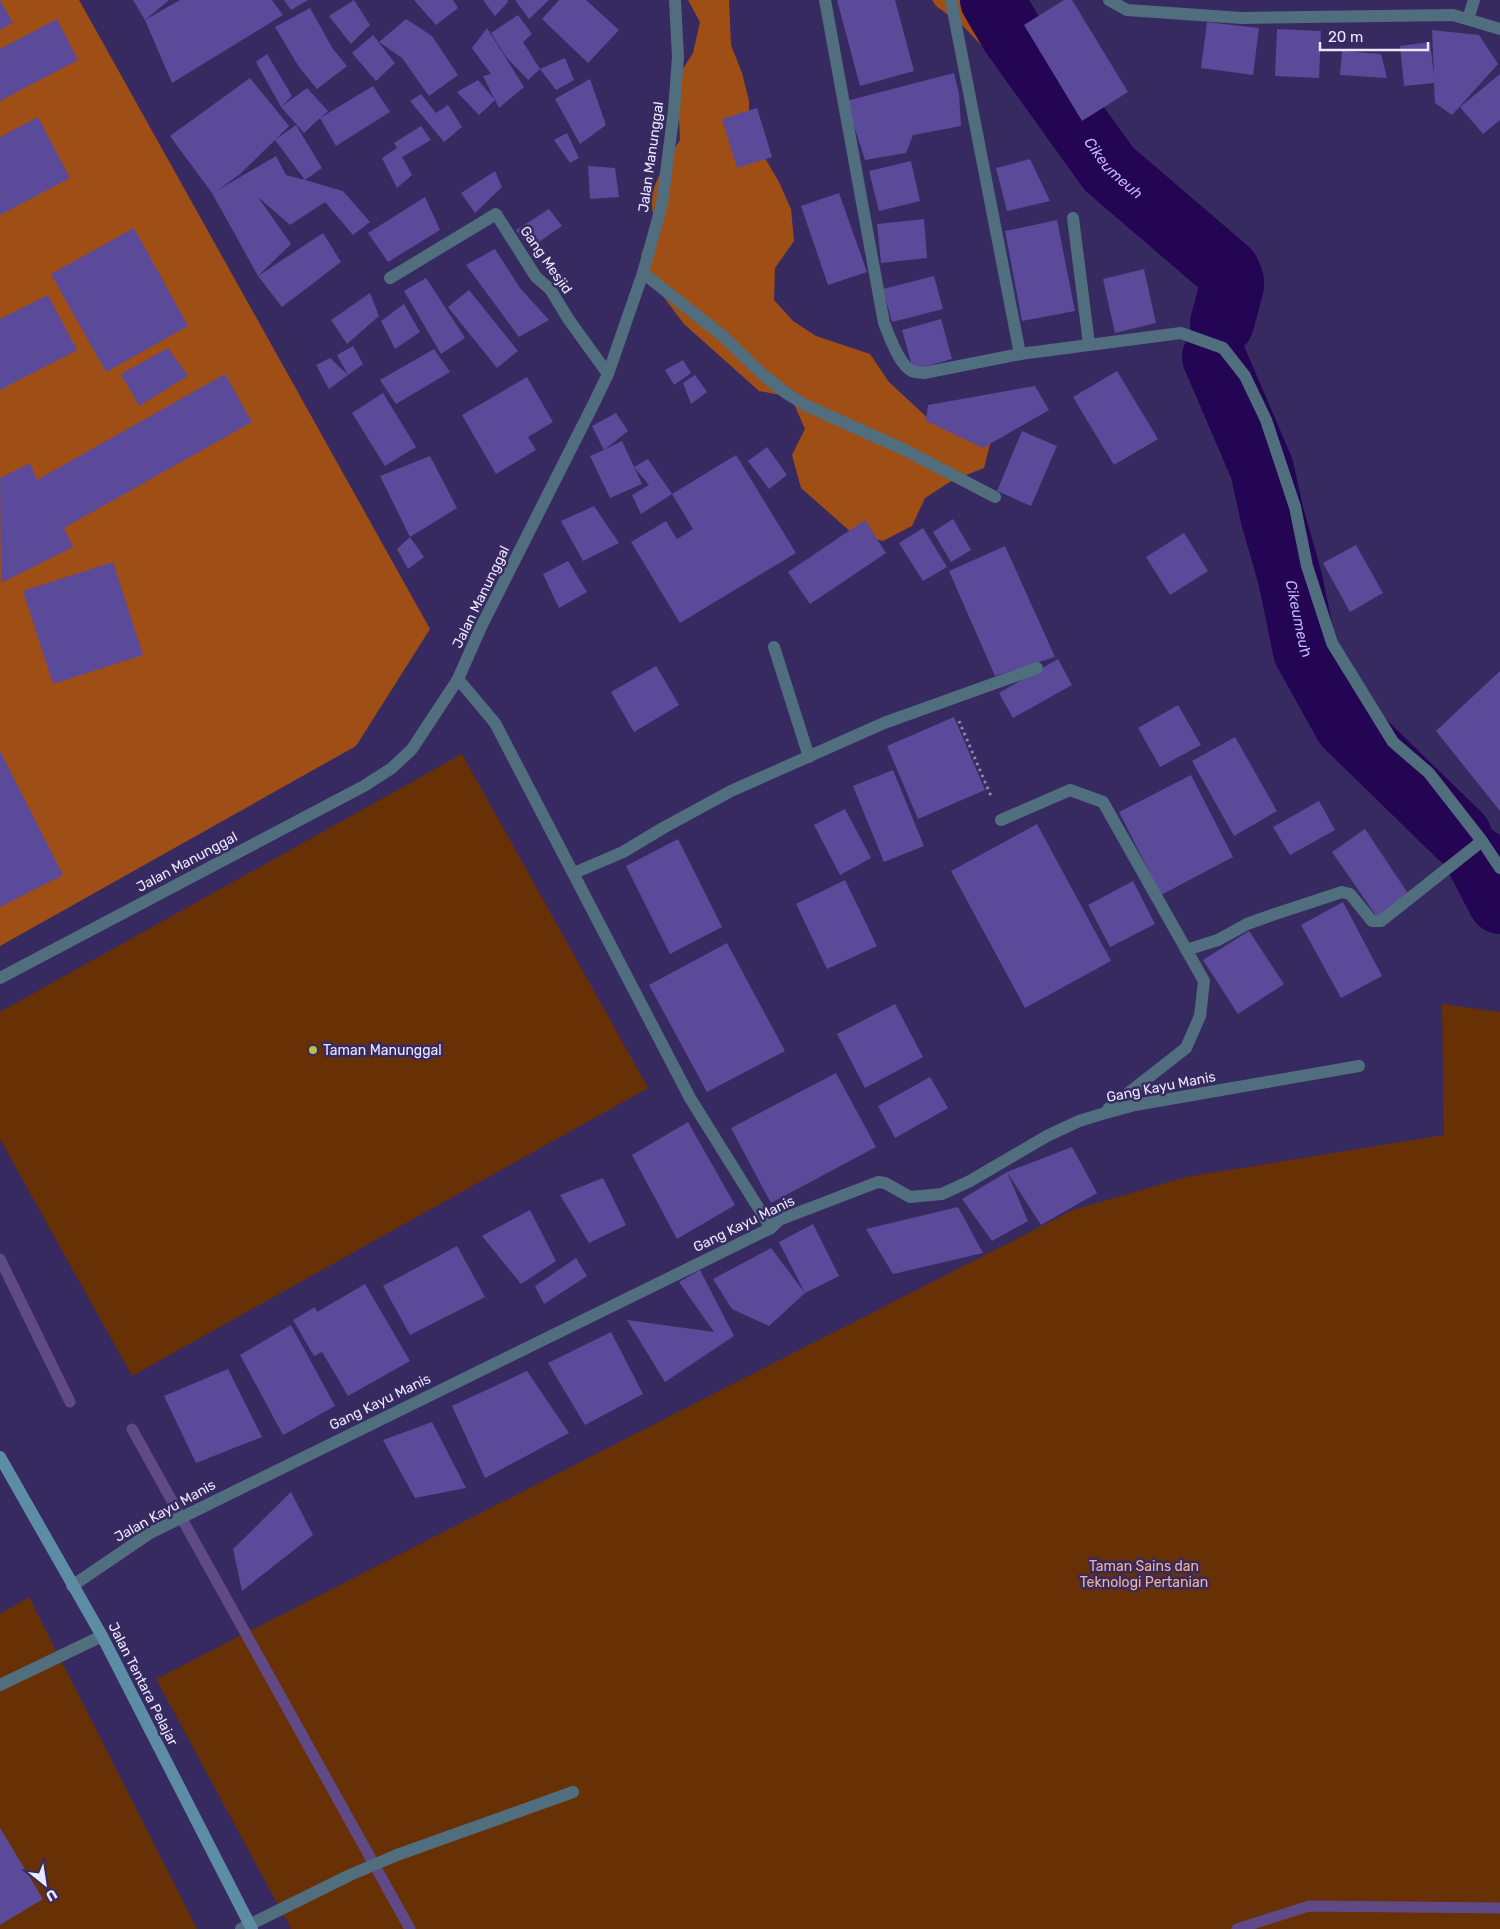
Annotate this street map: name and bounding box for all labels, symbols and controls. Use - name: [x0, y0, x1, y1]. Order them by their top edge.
- scale bar: [1320, 20, 1428, 52]
- text: 20 m: [1328, 28, 1363, 46]
- street label: Jalan Manunggal: [635, 101, 667, 213]
- water label: Cikeumeuh: [1080, 134, 1146, 203]
- street label: Gang Mesjid: [516, 223, 576, 297]
- street label: Jalan Manunggal: [449, 543, 513, 651]
- water label: Cikeumeuh: [1282, 579, 1316, 661]
- street label: Jalan Manunggal: [134, 828, 240, 896]
- place label: Taman Manunggal: [323, 1042, 442, 1059]
- marker: Taman Manunggal: [307, 1044, 319, 1056]
- street label: Gang Kayu Manis: [1105, 1068, 1217, 1106]
- street label: Gang Kayu Manis: [690, 1192, 798, 1256]
- street label: Gang Kayu Manis: [326, 1370, 434, 1434]
- street label: Jalan Kayu Manis: [111, 1476, 219, 1546]
- park label: Taman Sains dan Teknologi Pertanian: [1080, 1558, 1208, 1591]
- street label: Jalan Tentara Pelajar: [104, 1619, 182, 1749]
- north arrow: [20, 1859, 70, 1909]
- text: U: [43, 1885, 60, 1905]

